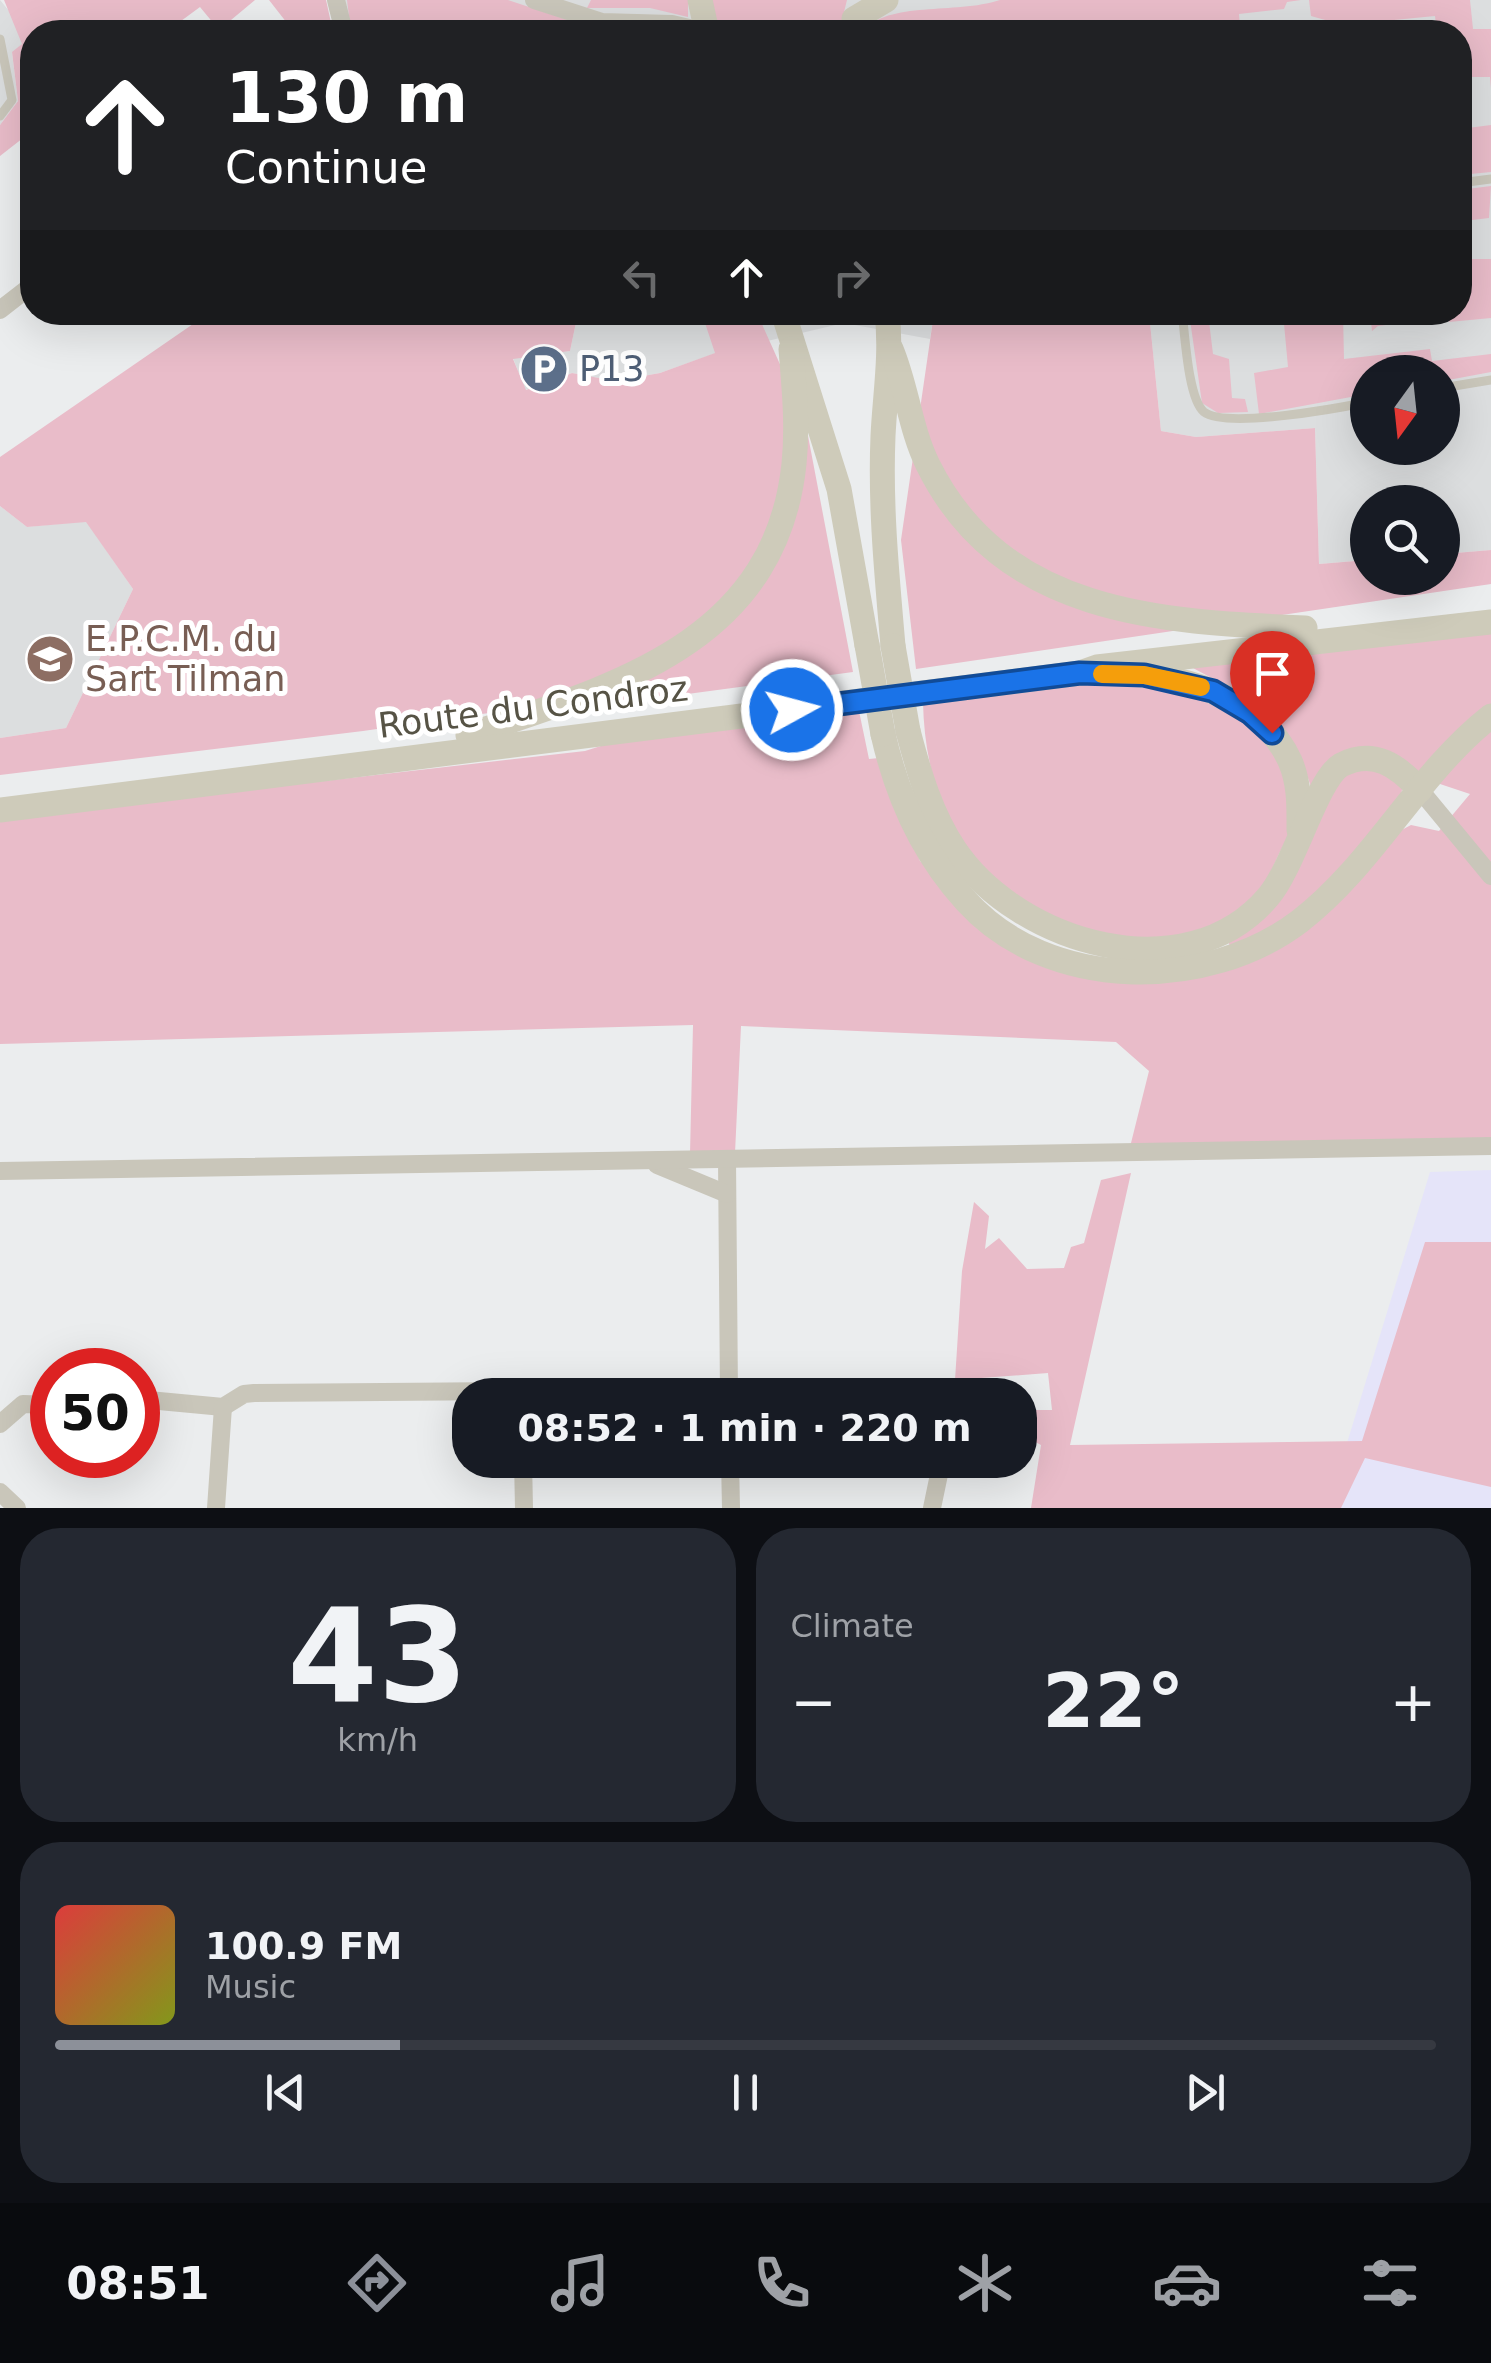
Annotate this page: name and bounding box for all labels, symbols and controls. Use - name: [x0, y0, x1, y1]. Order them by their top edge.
- text: 130 m: [225, 57, 468, 139]
- icon: ahead: [60, 60, 190, 190]
- text: Continue: [225, 141, 427, 194]
- icon: left: [614, 250, 669, 305]
- icon: ahead: [719, 250, 774, 305]
- icon: right: [824, 250, 879, 305]
- parking icon: P13: [518, 343, 570, 395]
- place label: P13: [579, 349, 645, 389]
- north arrow: [1350, 355, 1460, 465]
- map controls: [1350, 355, 1460, 595]
- button: search: [1350, 485, 1460, 595]
- place label: E.P.C.M. du Sart Tilman: [85, 619, 285, 699]
- pin: [1230, 631, 1315, 734]
- school or university icon: E.P.C.M. du Sart Tilman: [24, 633, 76, 685]
- icon: arrive: [1245, 646, 1300, 701]
- position arrow: [740, 658, 844, 762]
- street label: Route du Condroz: [376, 668, 690, 746]
- speed limit sign: 50: [30, 1348, 160, 1478]
- text: 08:52 · 1 min · 220 m: [517, 1406, 972, 1450]
- text: 43: [287, 1580, 468, 1732]
- text: Climate: [791, 1607, 914, 1645]
- text: 22°: [1042, 1657, 1184, 1745]
- text: −: [791, 1670, 837, 1734]
- text: +: [1390, 1670, 1436, 1734]
- text: km/h: [337, 1721, 418, 1759]
- text: 100.9 FM: [205, 1924, 402, 1968]
- text: Music: [205, 1968, 296, 2006]
- icon: previous: [258, 2065, 313, 2120]
- icon: pause: [718, 2065, 773, 2120]
- icon: next: [1178, 2065, 1233, 2120]
- icon: directions: [342, 2248, 412, 2318]
- icon: music: [545, 2248, 615, 2318]
- icon: phone: [747, 2248, 817, 2318]
- icon: climate: [950, 2248, 1020, 2318]
- icon: car: [1152, 2248, 1222, 2318]
- icon: filters: [1355, 2248, 1425, 2318]
- text: 08:51: [66, 2257, 210, 2310]

